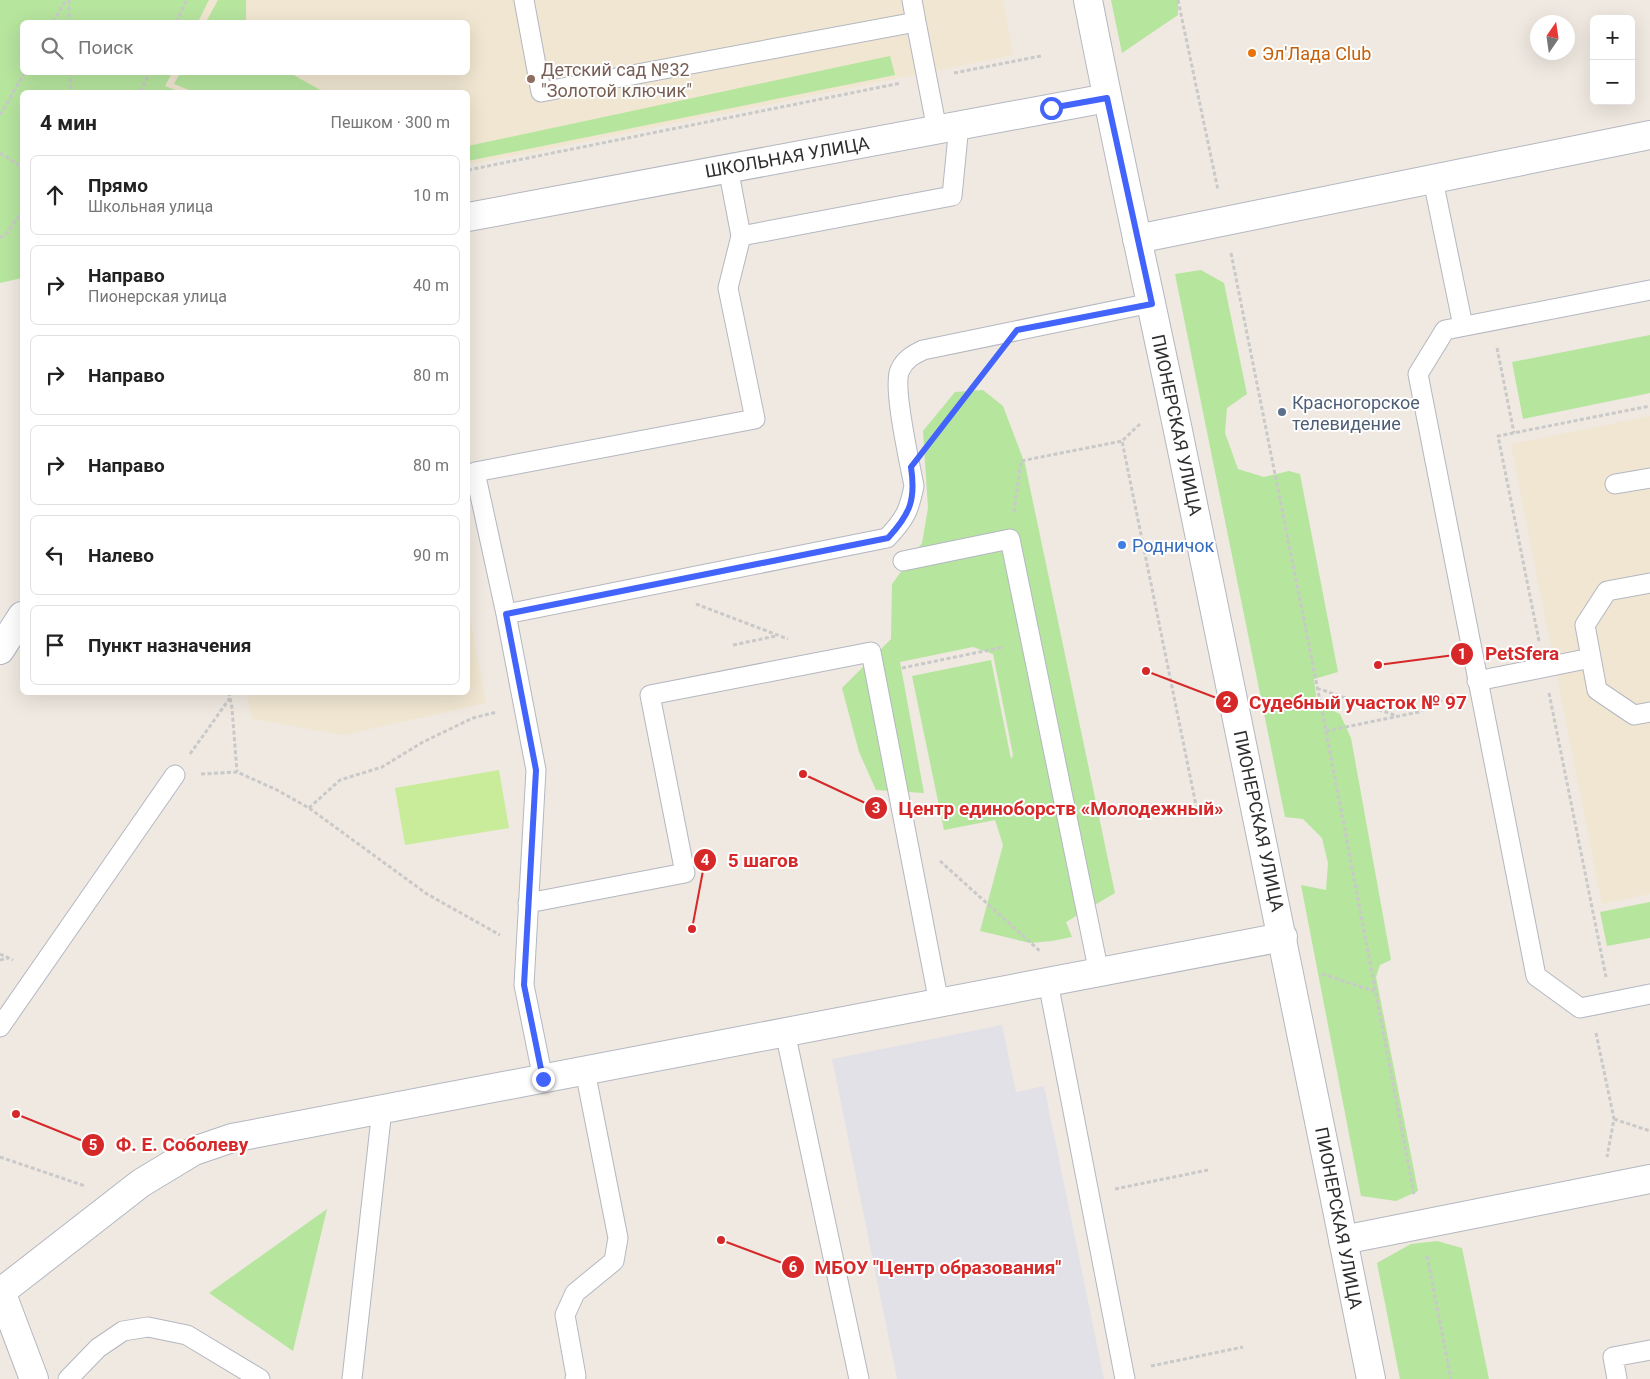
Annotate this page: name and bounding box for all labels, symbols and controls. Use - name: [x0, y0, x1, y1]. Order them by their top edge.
- north arrow: [1530, 15, 1575, 60]
- map controls: [1590, 15, 1635, 105]
- button: +: [1590, 15, 1635, 60]
- search box: [20, 20, 470, 75]
- icon: search: [38, 34, 66, 62]
- text: Поиск: [78, 36, 134, 59]
- place label: Эл'Лада Club: [1262, 43, 1371, 64]
- marker: Эл'Лада Club: [1246, 47, 1258, 59]
- place label: Детский сад №32 "Золотой ключик": [541, 59, 692, 101]
- button: −: [1590, 60, 1635, 105]
- marker: Детский сад №32 "Золотой ключик": [525, 73, 537, 85]
- route start: [1040, 97, 1063, 120]
- text: 4 мин: [40, 111, 97, 135]
- text: Пешком · 300 m: [331, 113, 450, 132]
- street label: ШКОЛЬНАЯ УЛИЦА: [703, 132, 871, 182]
- text: Прямо: [88, 174, 148, 197]
- icon: ahead: [41, 181, 69, 209]
- text: 10 m: [413, 186, 449, 205]
- text: Школьная улица: [88, 197, 213, 216]
- text: Направо: [88, 264, 165, 287]
- icon: right: [41, 271, 69, 299]
- text: 40 m: [413, 276, 449, 295]
- text: Пионерская улица: [88, 287, 227, 306]
- street label: ПИОНЕРСКАЯ УЛИЦА: [1148, 332, 1207, 518]
- icon: right: [41, 361, 69, 389]
- text: Направо: [88, 364, 165, 387]
- text: 80 m: [413, 366, 449, 385]
- place label: Красногорское телевидение: [1292, 392, 1420, 434]
- marker: Красногорское телевидение: [1276, 406, 1288, 418]
- icon: right: [41, 451, 69, 479]
- text: Направо: [88, 454, 165, 477]
- text: 80 m: [413, 456, 449, 475]
- place label: Родничок: [1132, 535, 1215, 556]
- marker: Родничок: [1116, 539, 1128, 551]
- icon: left: [41, 541, 69, 569]
- text: Налево: [88, 544, 154, 567]
- text: 90 m: [413, 546, 449, 565]
- icon: arrive: [41, 631, 69, 659]
- text: Пункт назначения: [88, 634, 251, 657]
- callout: PetSfera: [1450, 637, 1569, 671]
- text: PetSfera: [1485, 642, 1559, 665]
- text: 1: [1458, 645, 1466, 663]
- callout: Судебный участок № 97: [1214, 685, 1477, 719]
- text: Судебный участок № 97: [1249, 691, 1467, 714]
- text: 2: [1223, 693, 1232, 711]
- street label: ПИОНЕРСКАЯ УЛИЦА: [1230, 728, 1289, 914]
- callout: Центр единоборств «Молодежный»: [863, 791, 1233, 825]
- text: Центр единоборств «Молодежный»: [898, 797, 1224, 820]
- text: 3: [872, 799, 880, 817]
- callout: 5 шагов: [692, 843, 808, 877]
- text: 5 шагов: [728, 849, 799, 872]
- text: 4: [701, 851, 710, 869]
- route end: [532, 1068, 555, 1091]
- street label: ПИОНЕРСКАЯ УЛИЦА: [1311, 1125, 1367, 1311]
- callout: Ф. Е. Соболеву: [81, 1128, 258, 1162]
- text: Ф. Е. Соболеву: [116, 1133, 249, 1156]
- text: 5: [89, 1136, 97, 1154]
- callout: МБОУ "Центр образования": [780, 1250, 1072, 1284]
- text: МБОУ "Центр образования": [815, 1256, 1061, 1279]
- text: 6: [789, 1258, 798, 1276]

